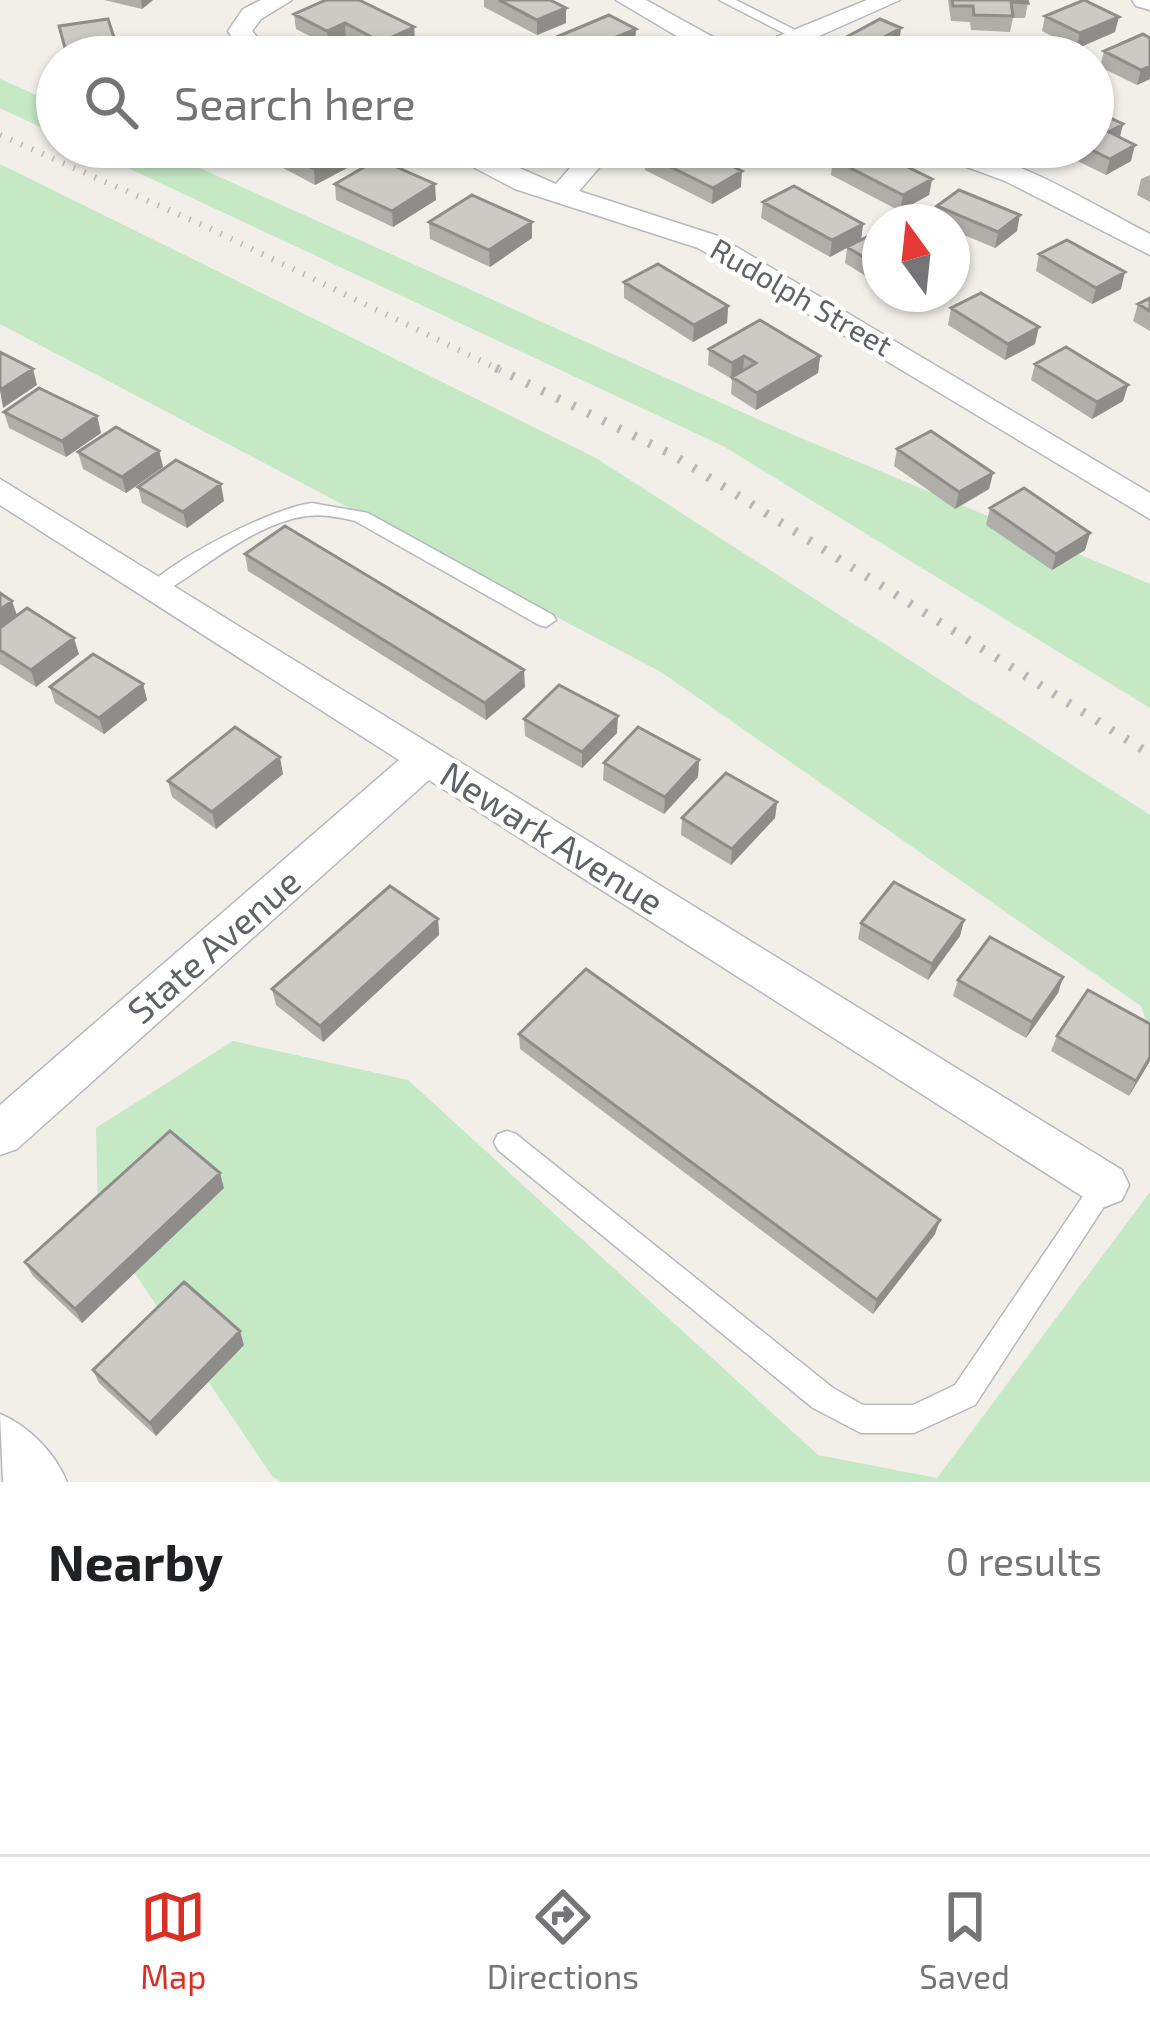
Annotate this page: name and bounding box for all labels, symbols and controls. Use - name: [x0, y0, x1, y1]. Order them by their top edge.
- search box: [36, 36, 1114, 168]
- icon: search: [78, 69, 144, 135]
- text: Search here: [174, 75, 416, 129]
- north arrow: [862, 204, 970, 312]
- street label: Rudolph Street: [705, 230, 899, 363]
- street label: Newark Avenue: [434, 751, 672, 922]
- street label: State Avenue: [118, 858, 308, 1031]
- text: Nearby: [48, 1530, 223, 1591]
- text: 0 results: [946, 1537, 1102, 1584]
- tab: Map: [140, 1884, 206, 1996]
- tab: Directions: [487, 1884, 639, 1996]
- tab: Saved: [919, 1884, 1010, 1996]

